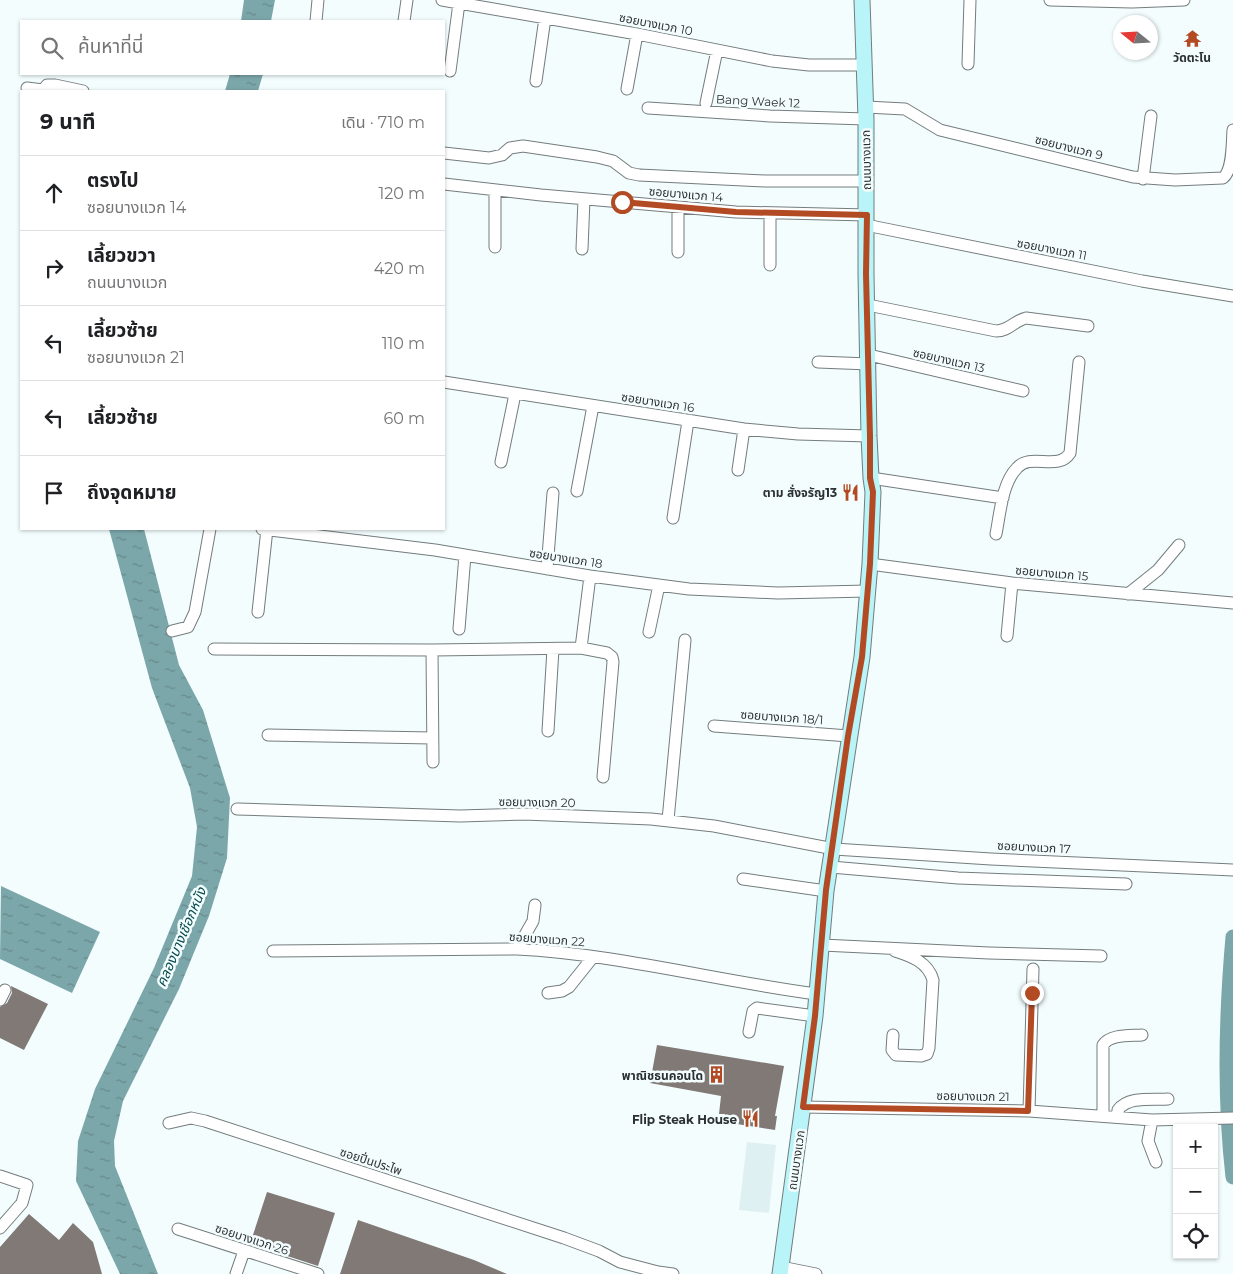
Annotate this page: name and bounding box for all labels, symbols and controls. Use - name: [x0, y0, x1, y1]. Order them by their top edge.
- street label: ซอยบางแวก 10: [618, 10, 694, 38]
- north arrow: [1113, 15, 1158, 60]
- search box: [20, 20, 445, 75]
- temple icon: วัดตะโน: [1182, 28, 1202, 48]
- icon: search: [38, 34, 66, 62]
- text: ค้นหาที่นี่: [78, 35, 143, 58]
- place label: วัดตะโน: [1173, 50, 1211, 65]
- street label: Bang Waek 12: [716, 91, 801, 111]
- text: 9 นาที: [40, 109, 96, 134]
- text: เดิน · 710 m: [341, 113, 425, 132]
- street label: ถนนบางแวก: [858, 130, 874, 190]
- street label: ซอยบางแวก 9: [1033, 131, 1105, 163]
- text: ตรงไป: [87, 169, 139, 192]
- icon: ahead: [40, 179, 68, 207]
- street label: ซอยบางแวก 14: [648, 183, 724, 205]
- text: 120 m: [378, 184, 425, 203]
- route start: [611, 191, 634, 214]
- text: ซอยบางแวก 14: [87, 198, 186, 217]
- street label: ซอยบางแวก 11: [1016, 235, 1088, 263]
- text: เลี้ยวขวา: [87, 244, 156, 267]
- icon: right: [40, 254, 68, 282]
- text: 420 m: [374, 259, 425, 278]
- text: ถนนบางแวก: [87, 273, 167, 292]
- text: เลี้ยวซ้าย: [87, 319, 158, 342]
- icon: left: [40, 329, 68, 357]
- text: 110 m: [382, 334, 425, 353]
- street label: ซอยบางแวก 13: [912, 344, 987, 376]
- text: ซอยบางแวก 21: [87, 348, 185, 367]
- street label: ซอยบางแวก 16: [620, 389, 696, 415]
- icon: left: [40, 404, 68, 432]
- text: เลี้ยวซ้าย: [87, 406, 158, 429]
- text: 60 m: [383, 409, 425, 428]
- icon: arrive: [40, 479, 68, 507]
- text: ถึงจุดหมาย: [87, 481, 177, 504]
- restaurant icon: ตาม สั่งจรัญ13: [841, 482, 861, 502]
- place label: ตาม สั่งจรัญ13: [763, 484, 837, 500]
- street label: ซอยบางแวก 18: [528, 545, 604, 571]
- street label: ซอยบางแวก 15: [1015, 562, 1089, 584]
- street label: ซอยบางแวก 18/1: [740, 707, 824, 727]
- street label: ซอยบางแวก 20: [498, 794, 576, 810]
- street label: ซอยบางแวก 17: [997, 838, 1071, 856]
- water label: คลองบางเชือกหนัง: [152, 883, 211, 989]
- street label: ซอยบางแวก 22: [509, 929, 586, 949]
- route end: [1021, 982, 1044, 1005]
- building icon: พาณิชธนคอนโด: [707, 1065, 727, 1085]
- place label: พาณิชธนคอนโด: [622, 1068, 703, 1083]
- street label: ซอยบางแวก 21: [936, 1088, 1010, 1104]
- restaurant icon: Flip Steak House: [741, 1109, 761, 1129]
- place label: Flip Steak House: [632, 1112, 737, 1127]
- map controls: [1173, 1124, 1218, 1259]
- button: +: [1173, 1124, 1218, 1169]
- street label: ถนนบางแวก: [784, 1129, 808, 1191]
- street label: ซอยปิ่นประไพ: [338, 1144, 404, 1178]
- button: −: [1173, 1169, 1218, 1214]
- button: locate: [1173, 1214, 1218, 1259]
- street label: ซอยบางแวก 26: [213, 1220, 291, 1258]

